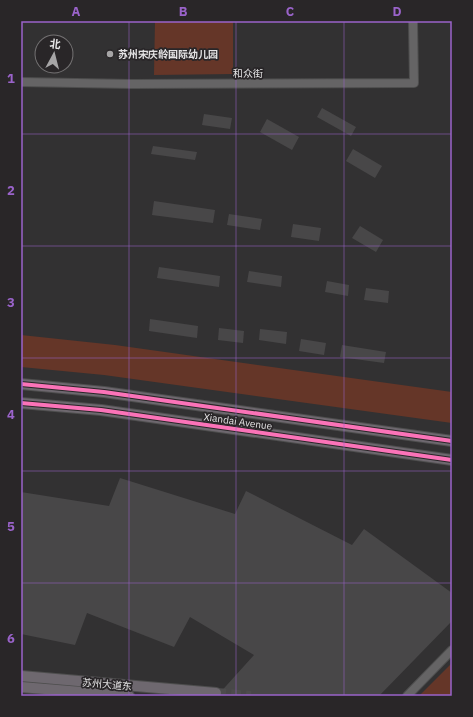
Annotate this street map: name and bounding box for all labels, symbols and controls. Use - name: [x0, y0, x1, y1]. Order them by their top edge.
- text: A: [72, 3, 81, 20]
- text: B: [179, 3, 188, 20]
- text: C: [286, 3, 295, 20]
- text: D: [392, 3, 402, 20]
- north arrow: [34, 34, 74, 74]
- text: 北: [49, 36, 62, 52]
- place label: 苏州宋庆龄国际幼儿园: [118, 48, 218, 61]
- marker: 苏州宋庆龄国际幼儿园: [105, 49, 115, 59]
- street label: 和众街: [233, 67, 263, 80]
- text: 1: [7, 70, 15, 87]
- text: 2: [7, 182, 15, 199]
- text: 3: [7, 294, 15, 311]
- text: 4: [7, 406, 15, 423]
- street label: Xiandai Avenue: [203, 410, 274, 433]
- text: 5: [7, 518, 15, 535]
- text: 6: [7, 630, 15, 647]
- street label: 苏州大道东: [81, 676, 132, 693]

